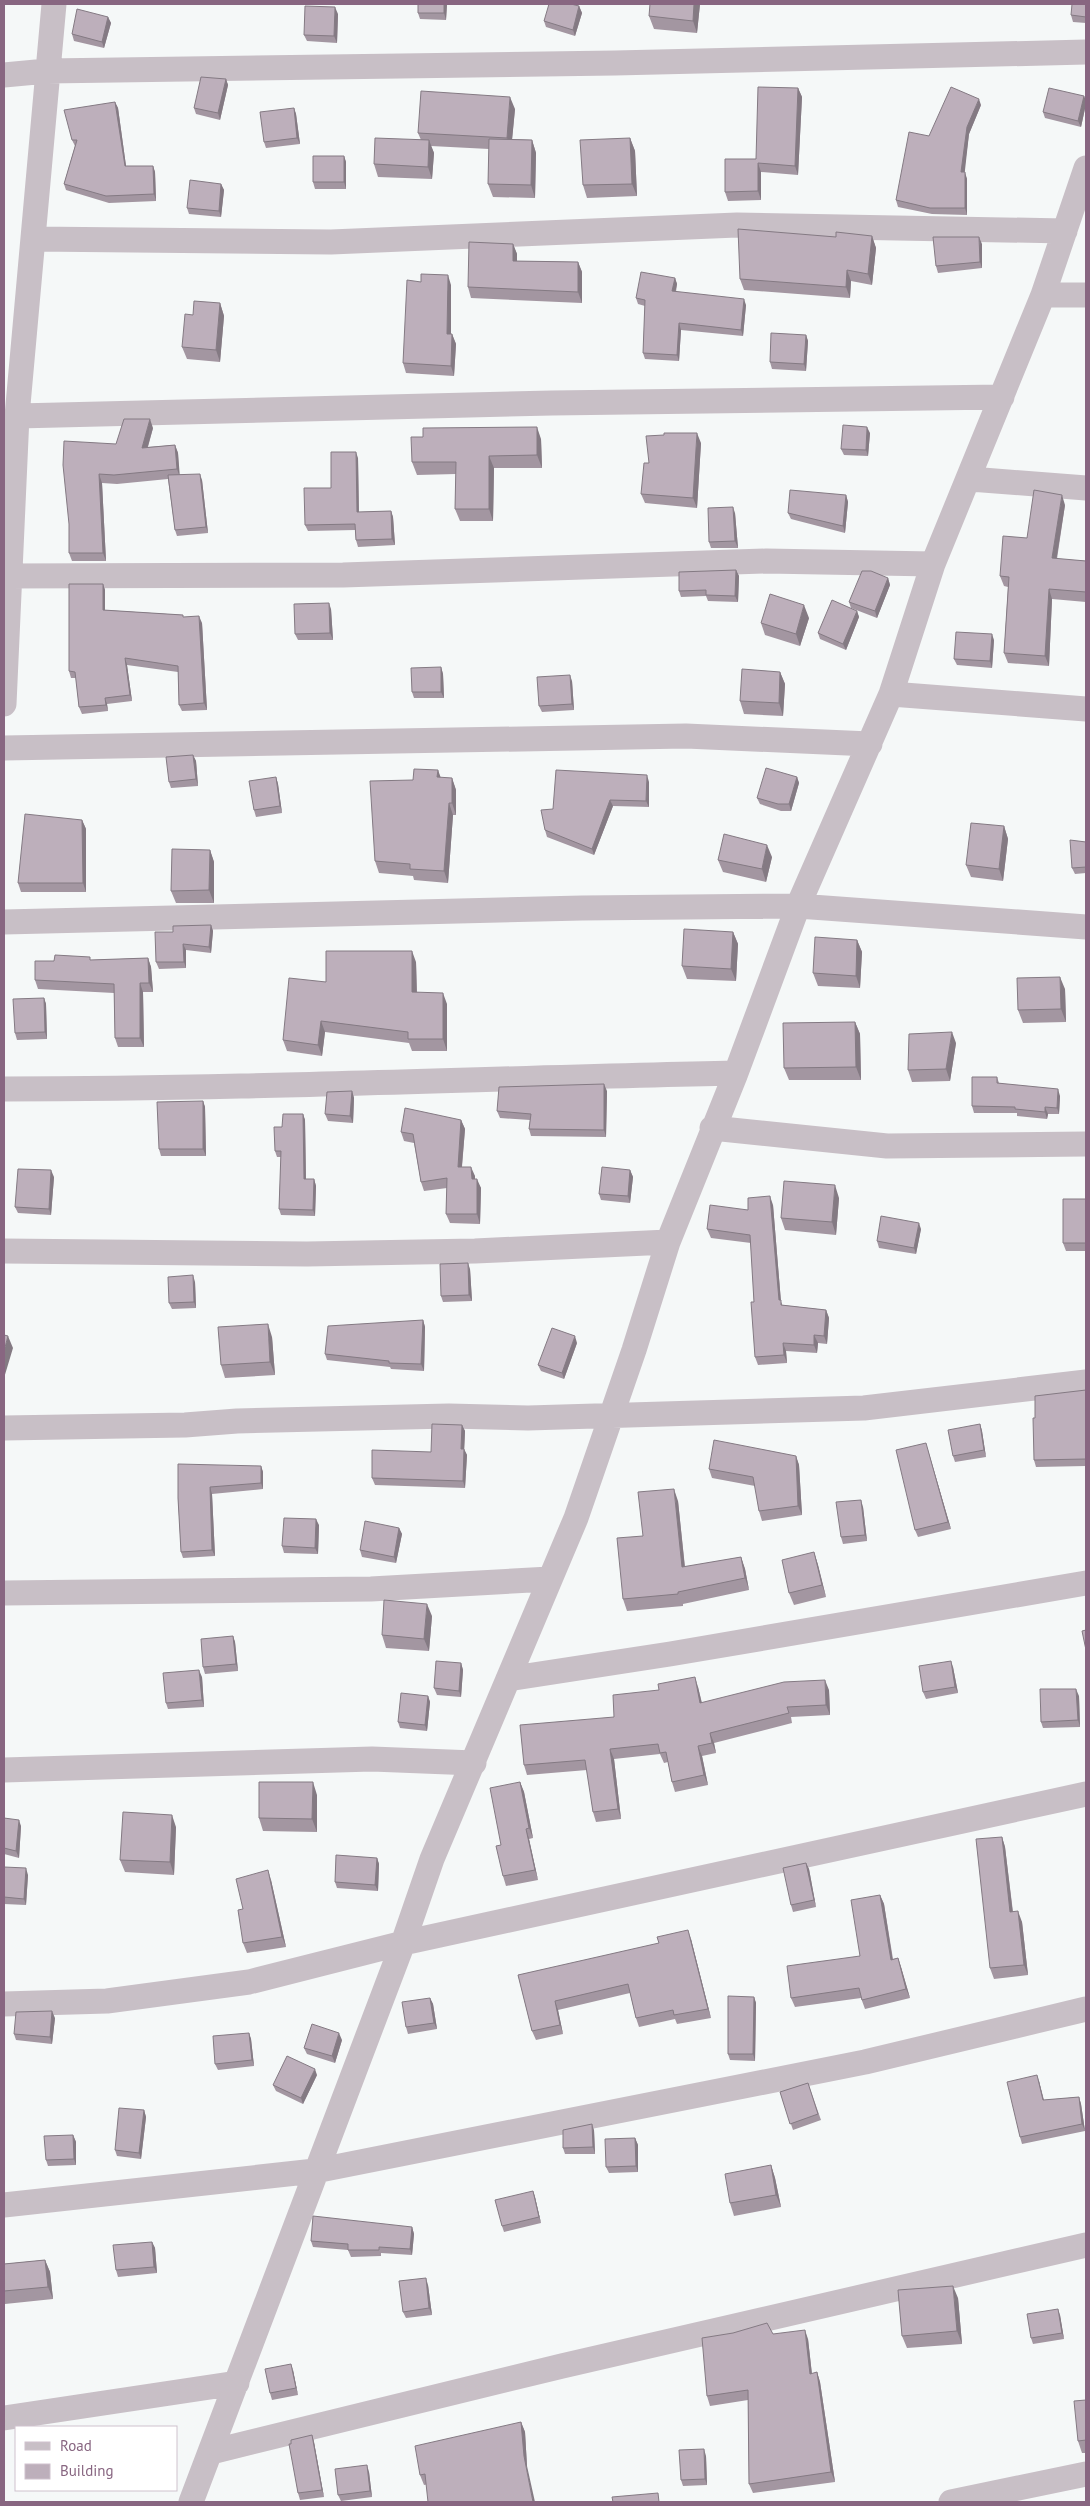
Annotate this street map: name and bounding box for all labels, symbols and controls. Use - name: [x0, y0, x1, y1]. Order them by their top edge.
- legend: [15, 2426, 178, 2491]
- text: Road: [60, 2436, 92, 2455]
- text: Building: [60, 2461, 114, 2480]

